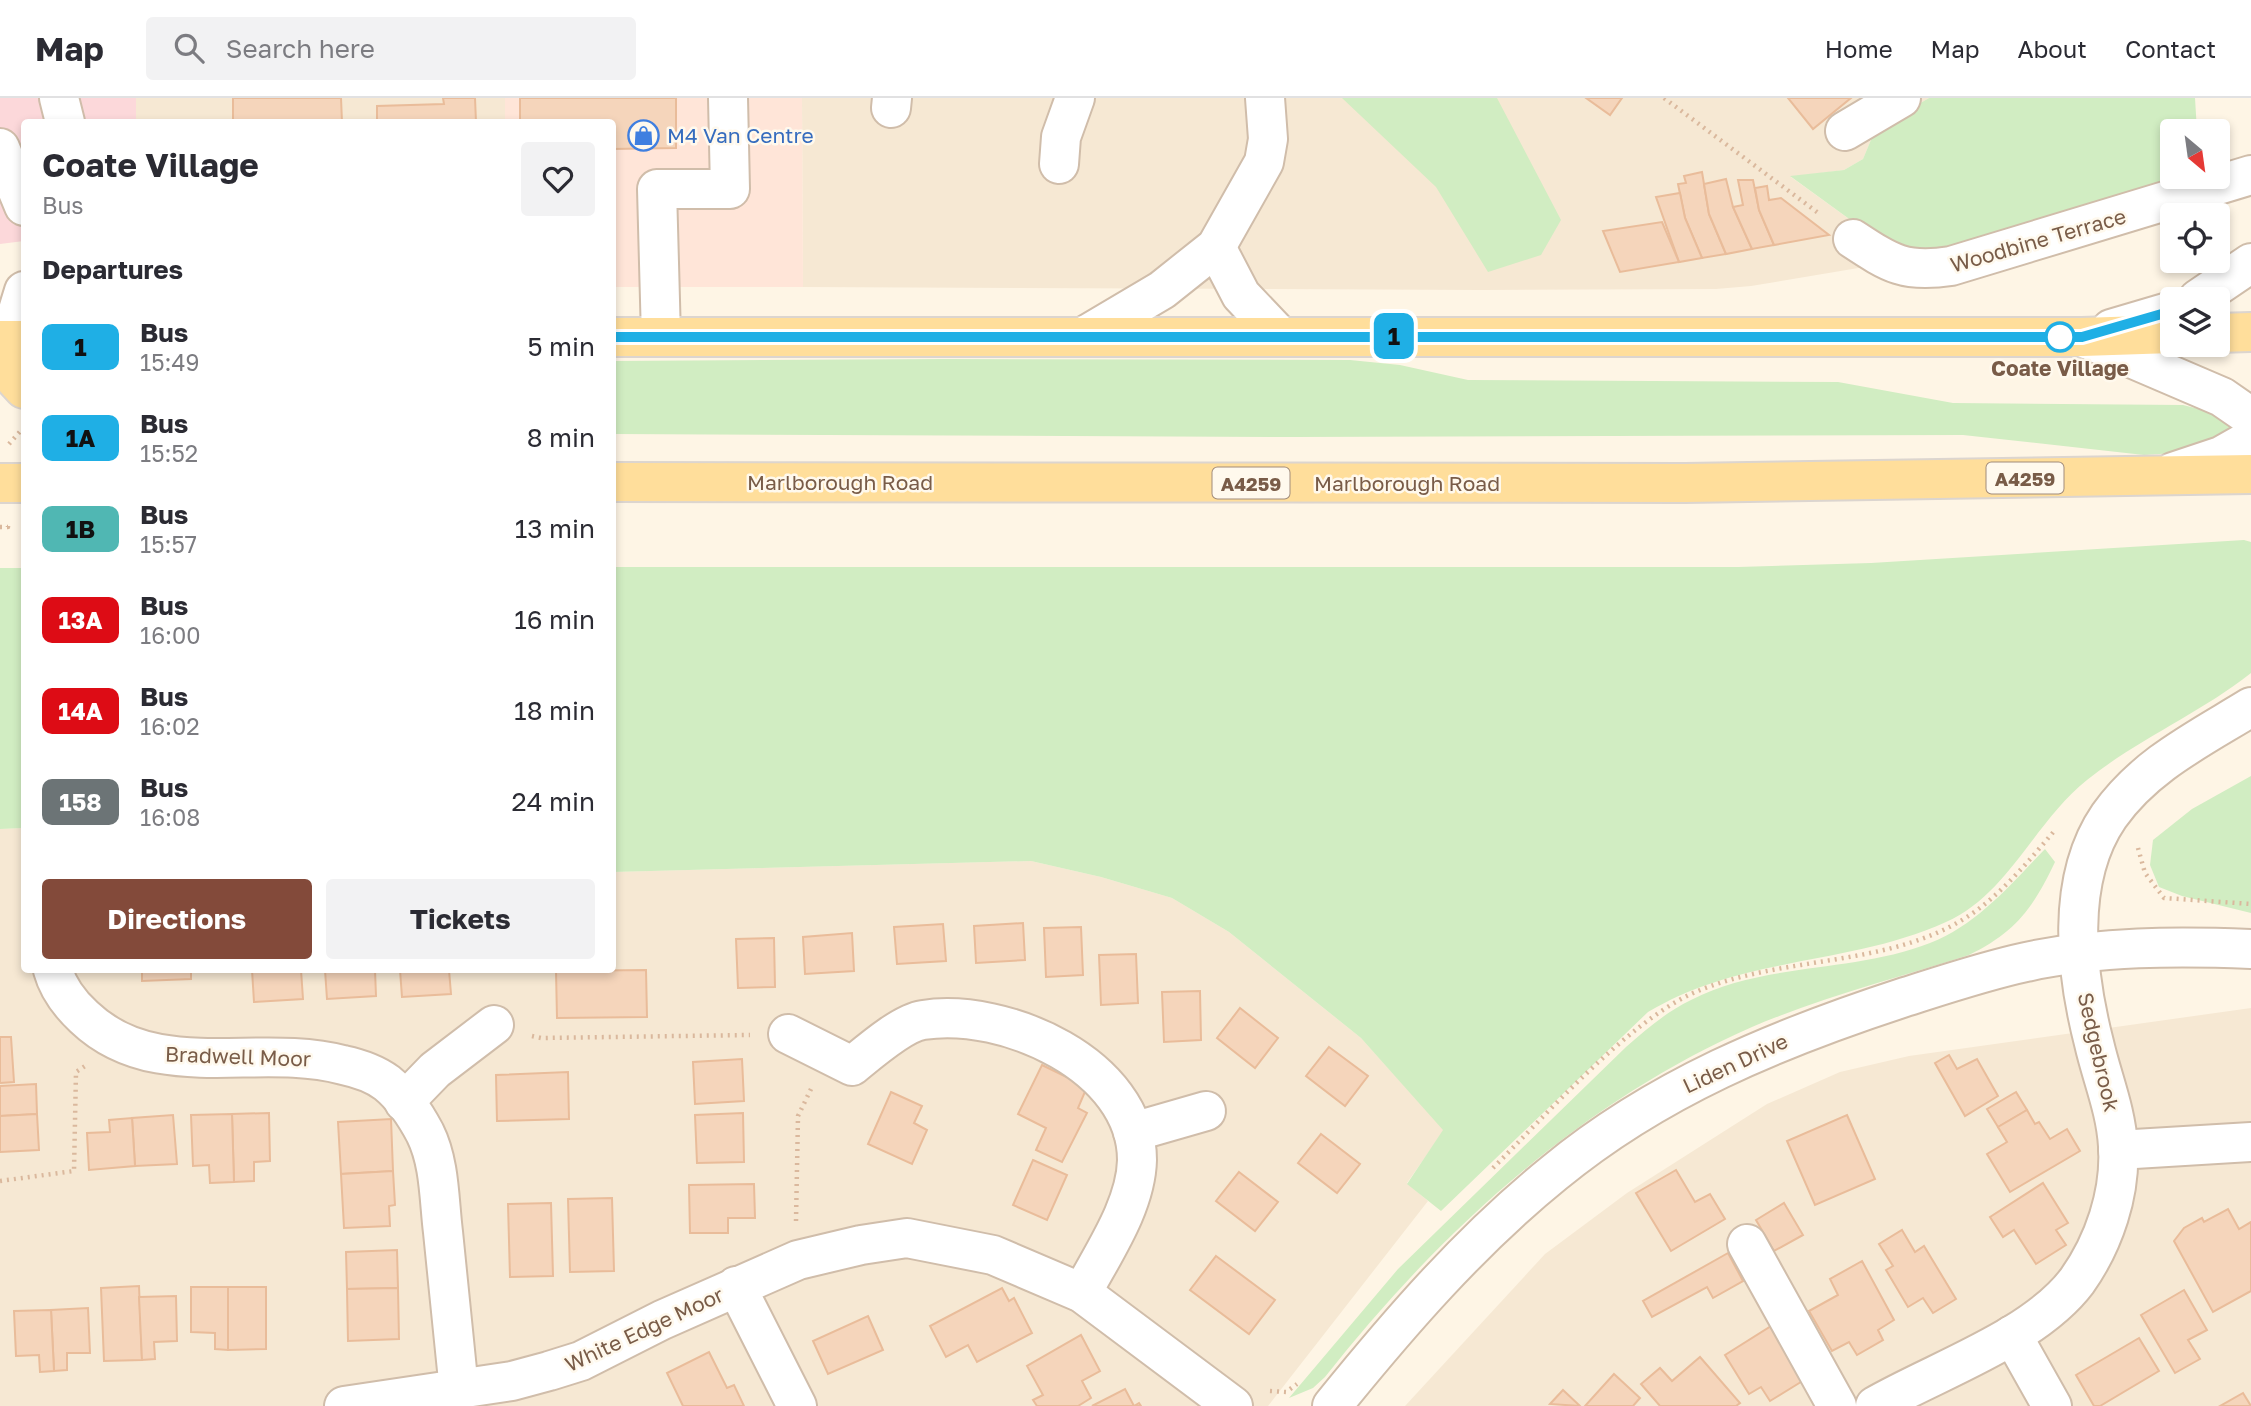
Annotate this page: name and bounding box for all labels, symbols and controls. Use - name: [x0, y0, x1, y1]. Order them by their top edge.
- search box: [146, 17, 636, 80]
- text: Map: [35, 29, 104, 68]
- icon: search: [170, 29, 208, 67]
- text: Search here: [226, 33, 375, 64]
- text: Home: [1825, 34, 1893, 63]
- text: Map: [1931, 34, 1980, 63]
- text: About: [2018, 34, 2087, 63]
- text: Contact: [2125, 34, 2216, 63]
- shop icon: M4 Van Centre: [627, 118, 661, 152]
- north arrow: [2160, 119, 2230, 189]
- map controls: [2160, 119, 2230, 357]
- place label: M4 Van Centre: [667, 122, 814, 148]
- button: heart: [521, 142, 595, 216]
- text: Coate Village: [42, 145, 259, 184]
- text: Bus: [42, 191, 84, 219]
- street label: Woodbine Terrace: [1947, 203, 2129, 277]
- button: locate: [2160, 203, 2230, 273]
- text: Departures: [42, 254, 183, 285]
- button: layers: [2160, 287, 2230, 357]
- line badge: 1: [1371, 313, 1417, 359]
- text: Bus: [140, 317, 188, 348]
- text: 1: [1388, 321, 1400, 350]
- marker: Coate Village: [2045, 322, 2075, 352]
- text: 5 min: [527, 331, 595, 362]
- text: 1: [74, 332, 87, 361]
- text: 15:49: [140, 348, 199, 376]
- place label: Coate Village: [1991, 355, 2129, 381]
- text: Bus: [140, 408, 188, 439]
- text: 8 min: [527, 422, 595, 453]
- text: 1A: [66, 423, 95, 452]
- text: 15:52: [140, 439, 198, 467]
- road number: A4259: [1986, 462, 2064, 494]
- road number: A4259: [1212, 468, 1290, 498]
- street label: Marlborough Road: [747, 469, 933, 495]
- street label: Marlborough Road: [1314, 470, 1500, 496]
- text: Bus: [140, 499, 188, 530]
- text: 13 min: [515, 513, 595, 544]
- text: 1B: [66, 514, 95, 543]
- text: 15:57: [140, 530, 197, 558]
- text: Bus: [140, 590, 188, 621]
- text: 16 min: [514, 604, 595, 635]
- text: 13A: [58, 605, 103, 634]
- text: 16:00: [140, 621, 201, 649]
- text: Bus: [140, 681, 188, 712]
- text: 18 min: [514, 695, 595, 726]
- text: 14A: [58, 696, 103, 725]
- text: 16:02: [140, 712, 200, 740]
- text: Bus: [140, 772, 188, 803]
- text: 24 min: [512, 786, 595, 817]
- text: 158: [59, 787, 102, 816]
- text: 16:08: [140, 803, 200, 831]
- button: Directions: [42, 879, 312, 959]
- button: Tickets: [326, 879, 595, 959]
- street label: Sedgebrook: [2073, 990, 2125, 1114]
- street label: Liden Drive: [1678, 1027, 1792, 1099]
- street label: Bradwell Moor: [165, 1040, 311, 1072]
- street label: White Edge Moor: [561, 1281, 727, 1377]

